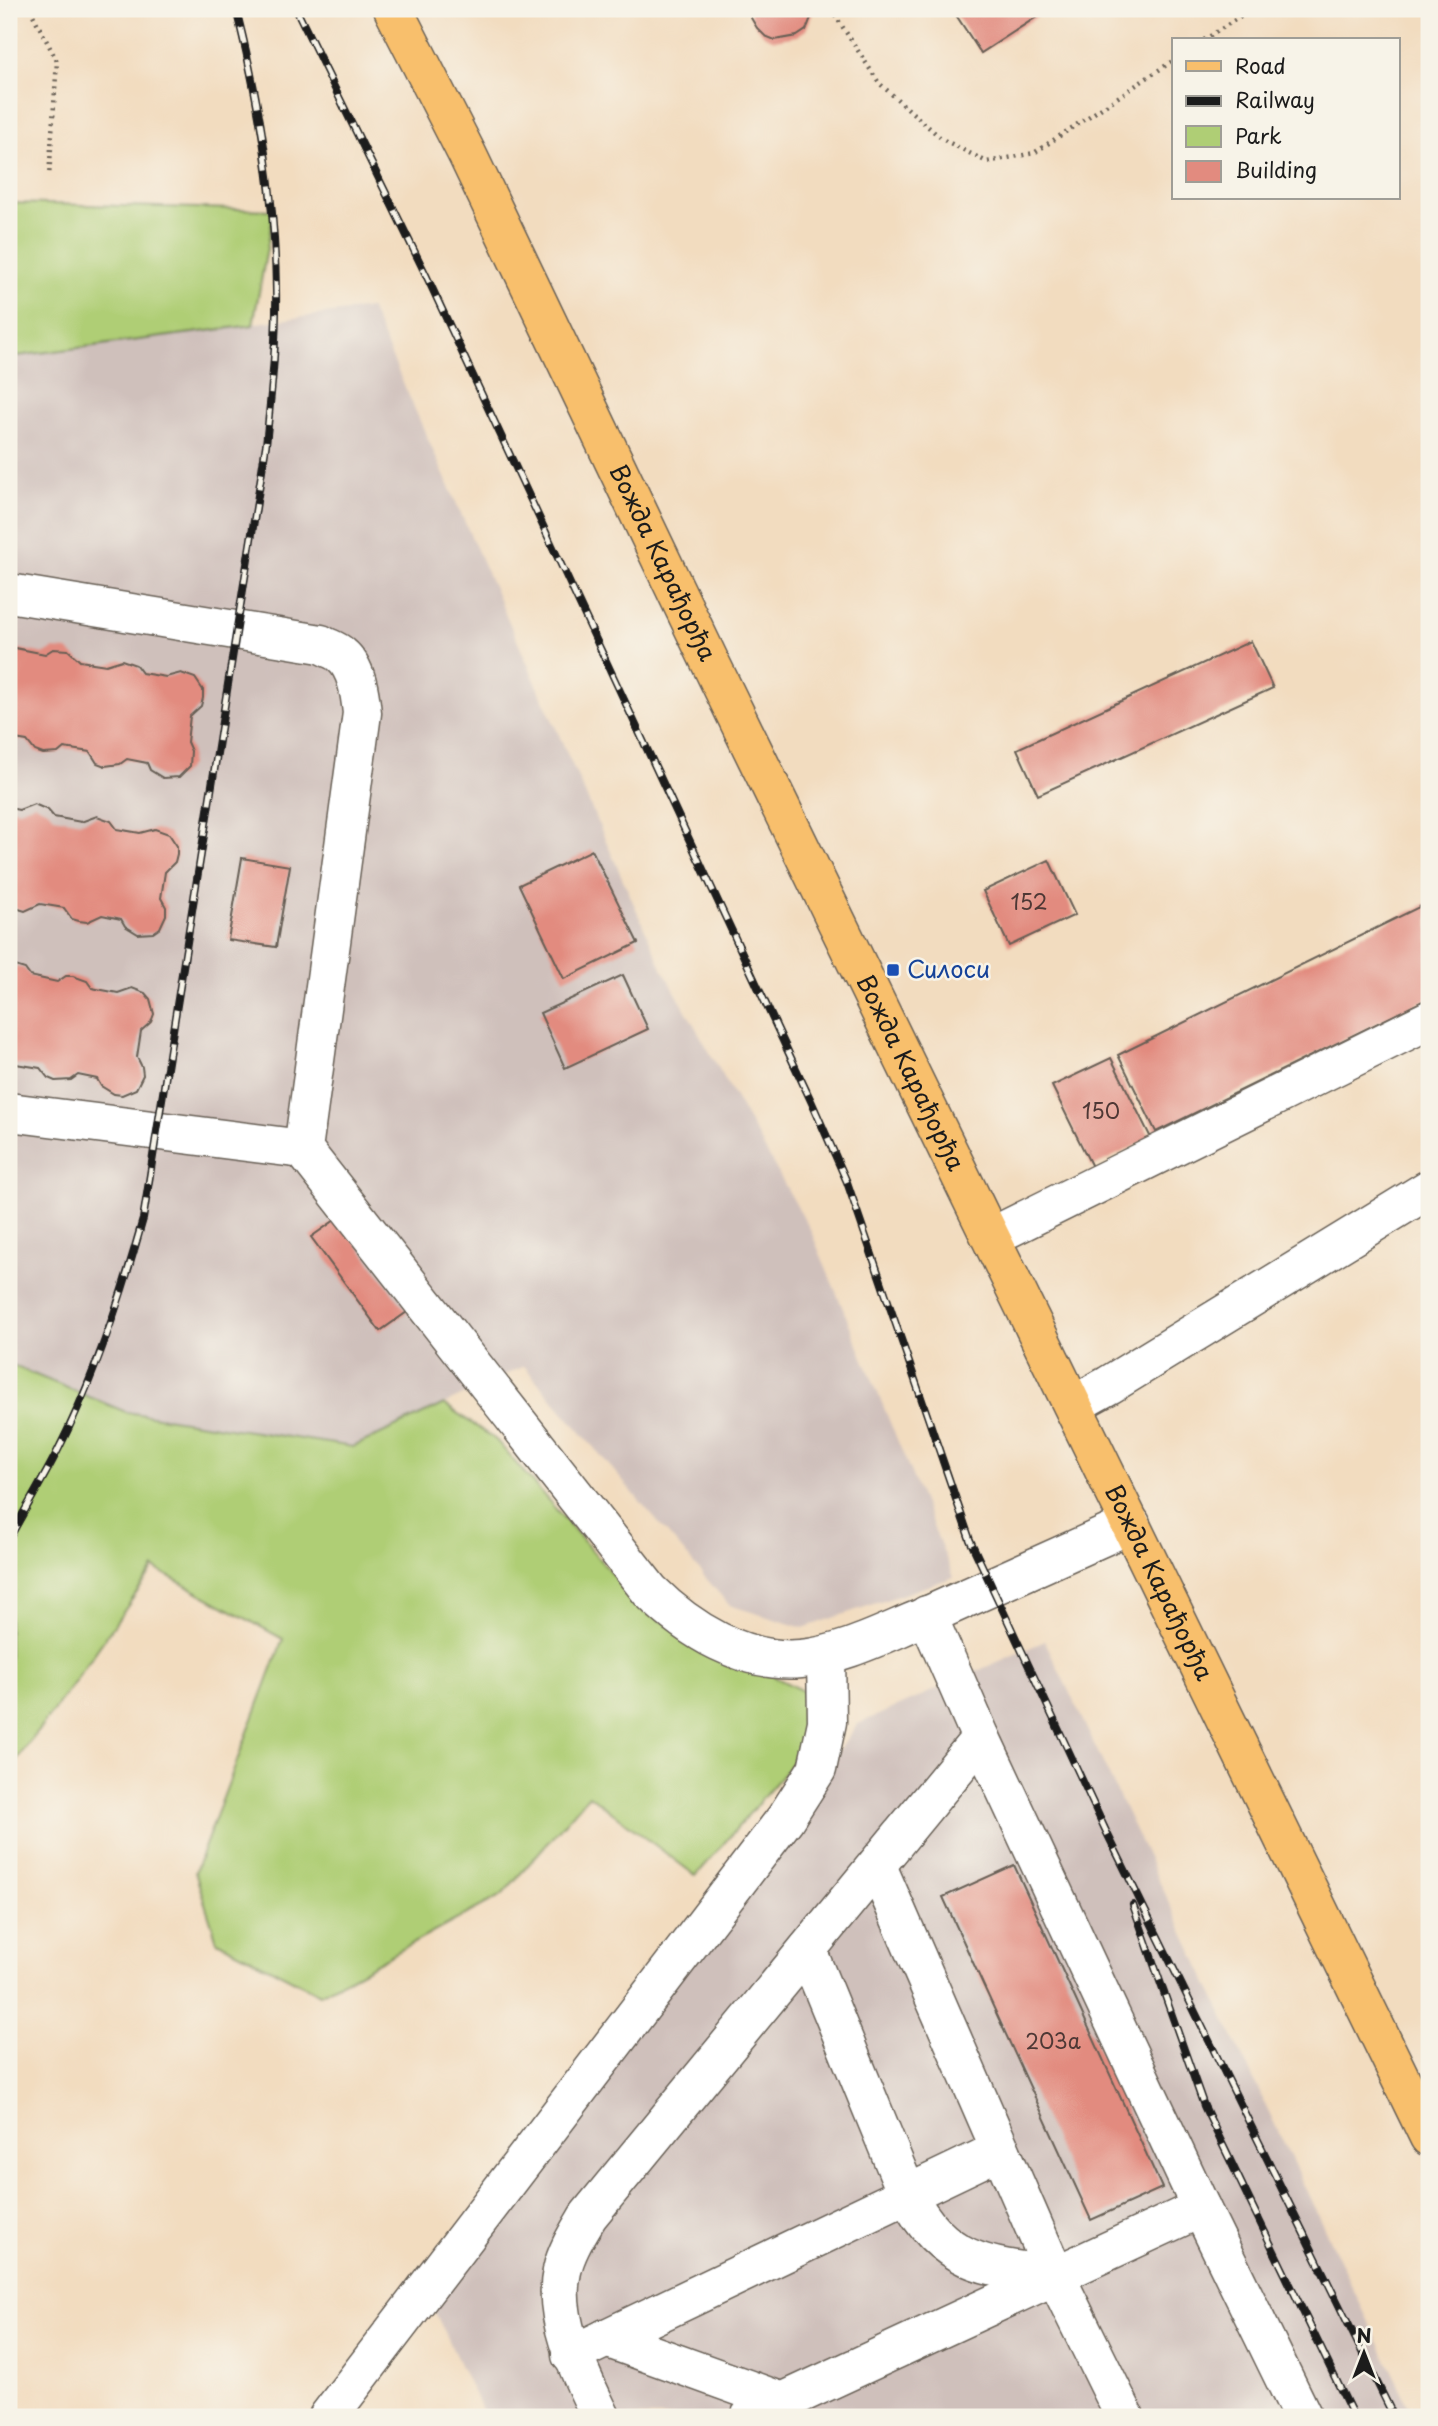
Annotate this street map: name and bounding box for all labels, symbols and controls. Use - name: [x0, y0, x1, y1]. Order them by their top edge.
- legend: [1172, 38, 1400, 200]
- text: Road: [1235, 49, 1286, 81]
- text: Railway: [1235, 83, 1315, 115]
- text: Park: [1235, 119, 1282, 151]
- text: Building: [1235, 153, 1317, 185]
- street label: Вожда Карађорђа: [602, 457, 727, 667]
- house number: 152: [1010, 885, 1048, 917]
- place label: Силоси: [907, 950, 990, 986]
- marker: Силоси: [885, 962, 901, 978]
- street label: Вожда Карађорђа: [849, 968, 975, 1176]
- house number: 150: [1082, 1094, 1120, 1126]
- street label: Вожда Карађорђа: [1097, 1477, 1224, 1686]
- house number: 203a: [1025, 2024, 1081, 2056]
- north arrow: [1330, 2318, 1400, 2388]
- text: N: [1356, 2321, 1372, 2349]

